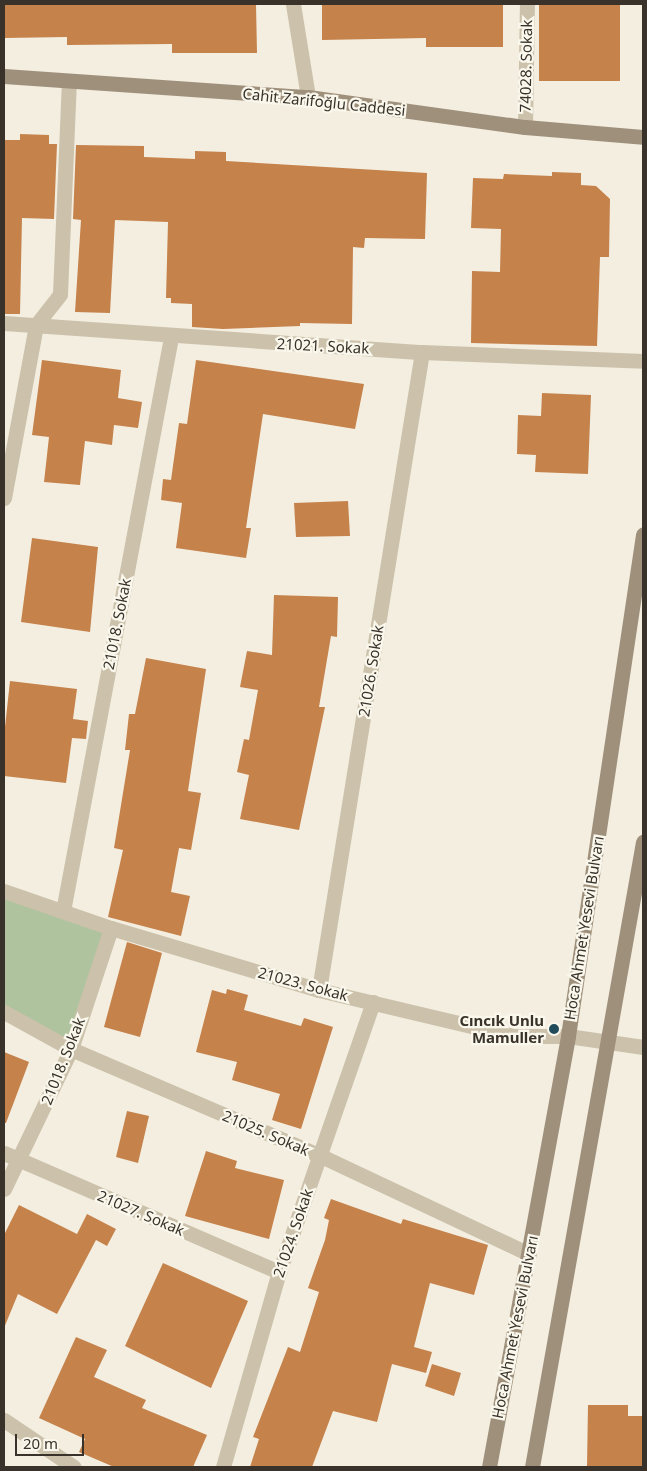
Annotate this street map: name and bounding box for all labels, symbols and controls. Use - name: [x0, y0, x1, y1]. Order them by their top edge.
- street label: 74028. Sokak: [516, 20, 536, 112]
- street label: Cahit Zarifoğlu Caddesi: [242, 84, 406, 120]
- street label: 21021. Sokak: [276, 335, 370, 357]
- street label: 21018. Sokak: [99, 577, 135, 671]
- street label: 21026. Sokak: [355, 624, 387, 718]
- street label: Hoca Ahmet Yesevi Bulvarı: [561, 835, 607, 1021]
- street label: 21023. Sokak: [256, 963, 350, 1005]
- place label: Cıncık Unlu Mamuller: [459, 1011, 544, 1046]
- street label: 21018. Sokak: [37, 1015, 89, 1107]
- marker: Cıncık Unlu Mamuller: [548, 1023, 560, 1035]
- street label: 21025. Sokak: [220, 1107, 312, 1159]
- street label: 21024. Sokak: [269, 1186, 317, 1280]
- street label: 21027. Sokak: [95, 1187, 187, 1239]
- street label: Hoca Ahmet Yesevi Bulvarı: [488, 1234, 542, 1420]
- scale bar: [18, 1424, 86, 1456]
- text: 20 m: [23, 1433, 58, 1453]

